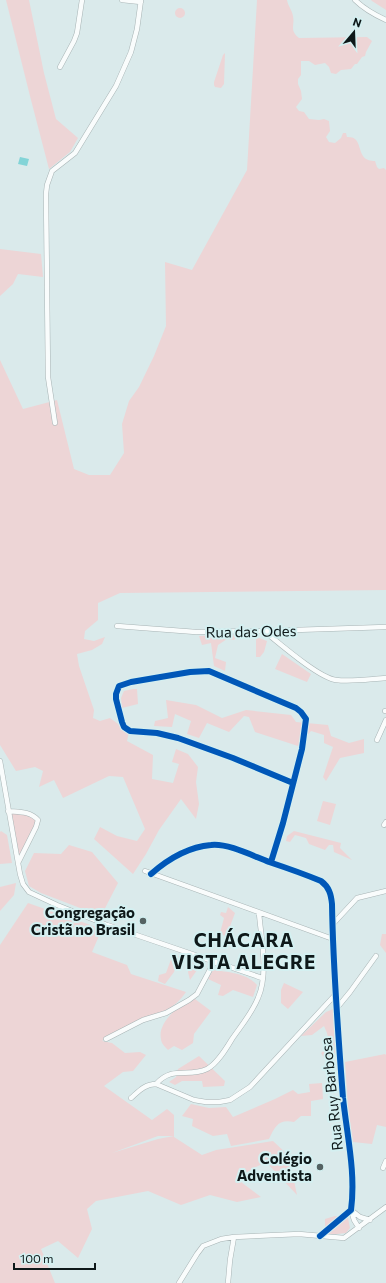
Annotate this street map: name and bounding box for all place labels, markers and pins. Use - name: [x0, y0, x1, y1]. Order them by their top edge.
- place label: Congregação Cristã no Brasil: [31, 903, 135, 938]
- marker: Congregação Cristã no Brasil: [138, 916, 148, 926]
- place label: Colégio Adventista: [237, 1149, 312, 1184]
- marker: Colégio Adventista: [315, 1162, 325, 1172]

